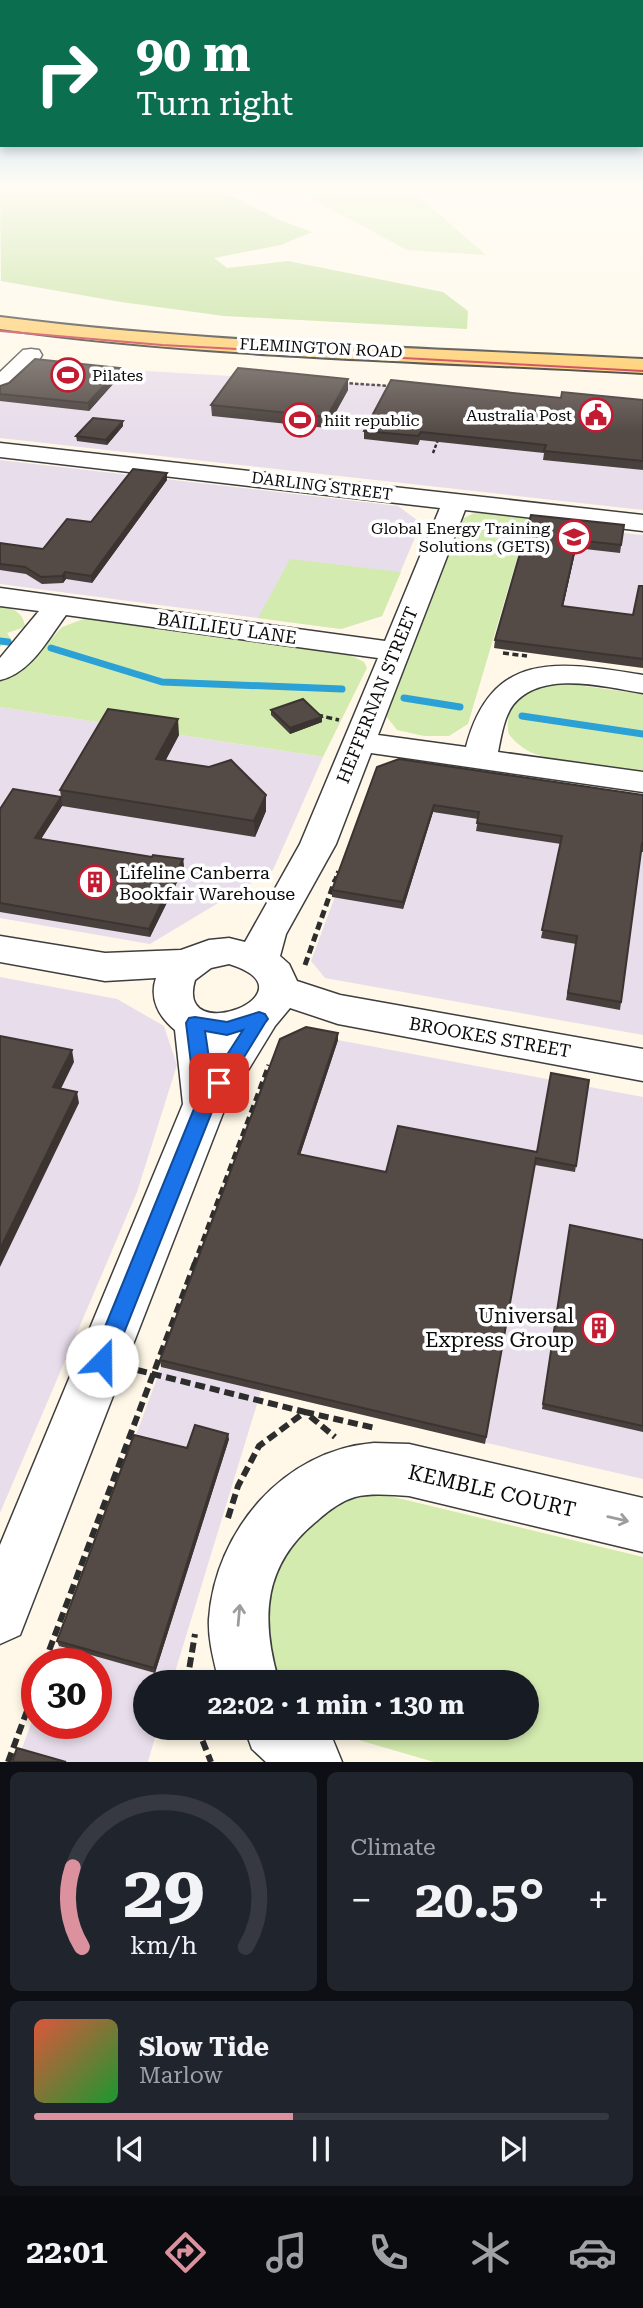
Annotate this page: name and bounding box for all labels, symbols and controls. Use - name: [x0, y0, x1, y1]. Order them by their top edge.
- text: 90 m: [136, 26, 251, 83]
- icon: right: [21, 28, 112, 119]
- text: Turn right: [136, 85, 293, 123]
- street label: FLEMINGTON ROAD: [239, 334, 403, 362]
- sports icon: Pilates: [49, 356, 87, 394]
- place label: Pilates: [92, 366, 143, 385]
- public building icon: Australia Post: [577, 396, 615, 434]
- sports icon: hiit republic: [281, 401, 319, 439]
- place label: Australia Post: [466, 406, 572, 425]
- place label: hiit republic: [324, 411, 420, 430]
- street label: DARLING STREET: [250, 468, 394, 504]
- school or university icon: Global Energy Training Solutions (GETS): [555, 518, 593, 556]
- place label: Global Energy Training Solutions (GETS): [371, 519, 551, 556]
- street label: HEFFERNAN STREET: [332, 604, 422, 786]
- street label: BAILLIEU LANE: [156, 608, 298, 648]
- place label: Lifeline Canberra Bookfair Warehouse: [119, 862, 295, 904]
- building icon: Lifeline Canberra Bookfair Warehouse: [76, 863, 114, 901]
- street label: BROOKES STREET: [407, 1012, 573, 1062]
- pin: [189, 1053, 249, 1113]
- icon: arrive: [200, 1064, 238, 1102]
- place label: Universal Express Group: [425, 1304, 575, 1352]
- building icon: Universal Express Group: [580, 1309, 618, 1347]
- position arrow: [65, 1324, 139, 1398]
- street label: KEMBLE COURT: [406, 1460, 578, 1522]
- one-way arrow: [606, 1513, 629, 1527]
- one-way arrow: [233, 1604, 246, 1627]
- speed limit sign: 30: [21, 1648, 112, 1739]
- text: 22:02 · 1 min · 130 m: [208, 1690, 464, 1720]
- text: Climate: [351, 1834, 436, 1861]
- text: 29: [122, 1851, 204, 1936]
- text: 20.5°: [415, 1869, 545, 1930]
- text: −: [351, 1878, 372, 1922]
- text: +: [588, 1878, 609, 1922]
- text: km/h: [130, 1931, 197, 1960]
- text: Slow Tide: [139, 2032, 269, 2062]
- text: Marlow: [139, 2062, 222, 2089]
- icon: previous: [111, 2130, 149, 2168]
- icon: pause: [302, 2130, 340, 2168]
- icon: next: [494, 2130, 532, 2168]
- icon: directions: [161, 2228, 210, 2277]
- icon: music: [262, 2228, 311, 2277]
- icon: phone: [364, 2228, 413, 2277]
- icon: climate: [466, 2228, 515, 2277]
- icon: car: [568, 2228, 617, 2277]
- text: 22:01: [26, 2233, 108, 2271]

